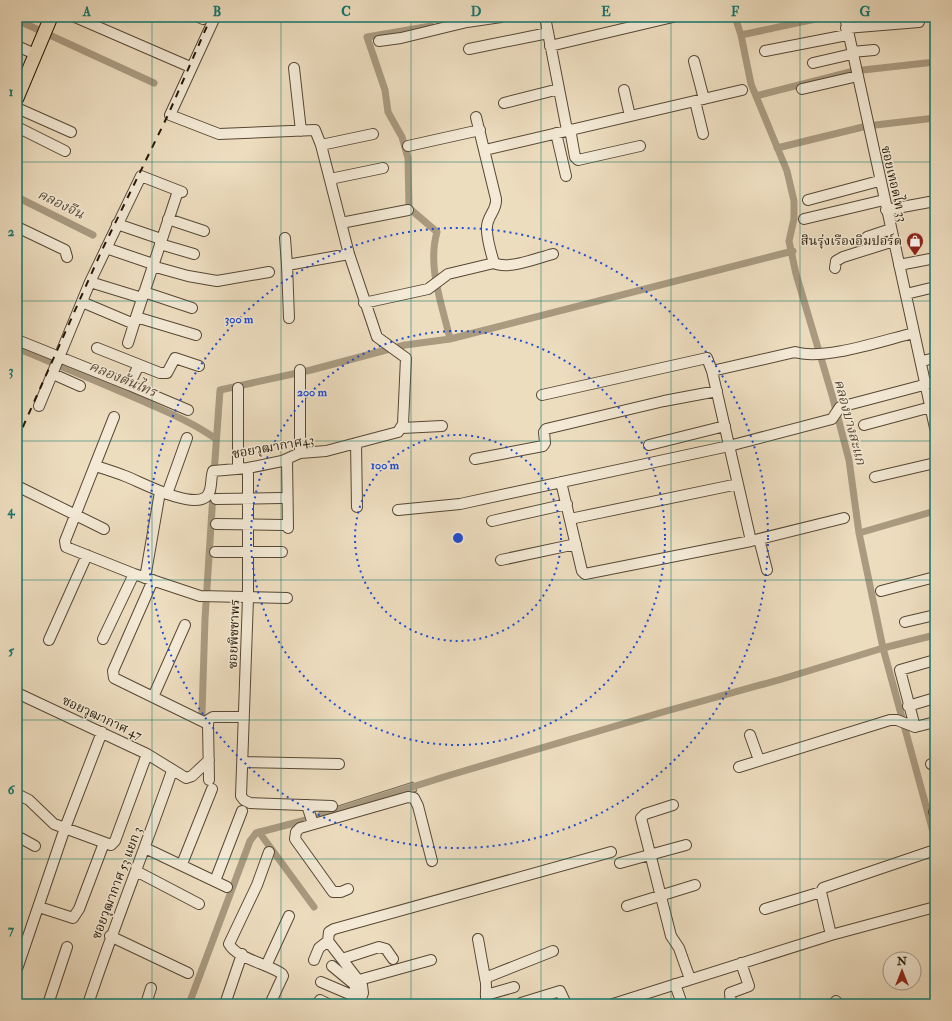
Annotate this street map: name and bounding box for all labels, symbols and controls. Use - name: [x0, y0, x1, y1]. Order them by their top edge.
- text: A: [82, 4, 92, 20]
- text: B: [213, 4, 221, 20]
- text: C: [341, 4, 351, 20]
- text: D: [471, 4, 482, 20]
- text: E: [601, 4, 611, 20]
- text: F: [731, 4, 740, 20]
- text: G: [860, 4, 871, 20]
- text: 1: [9, 84, 14, 100]
- street label: ซอยเทอดไท 33: [877, 144, 912, 224]
- water label: คลองจีน: [35, 185, 88, 223]
- text: 2: [8, 224, 15, 240]
- shop icon: สินรุ่งเรืองอิมปอร์ด: [905, 231, 925, 256]
- place label: สินรุ่งเรืองอิมปอร์ด: [801, 233, 902, 249]
- text: 300 m: [225, 312, 254, 327]
- water label: คลองต้นไทร: [87, 355, 162, 402]
- text: 3: [9, 363, 14, 379]
- water label: คลองบางสะแก: [830, 377, 870, 467]
- text: 200 m: [297, 385, 328, 400]
- street label: ซอยวุฒากาศ43: [231, 432, 315, 462]
- text: 100 m: [371, 458, 400, 473]
- text: 4: [6, 503, 15, 519]
- centre of rings: [451, 531, 465, 545]
- street label: ซอยพิชชาพร: [225, 599, 243, 669]
- text: 5: [8, 643, 14, 659]
- street label: ซอยวุฒากาศ 47: [59, 692, 145, 744]
- text: 6: [8, 782, 16, 798]
- street label: ซอยวุฒากาศ 53 แยก 3: [88, 825, 146, 941]
- text: 7: [8, 922, 15, 938]
- north arrow: [882, 951, 922, 991]
- text: N: [896, 955, 908, 968]

